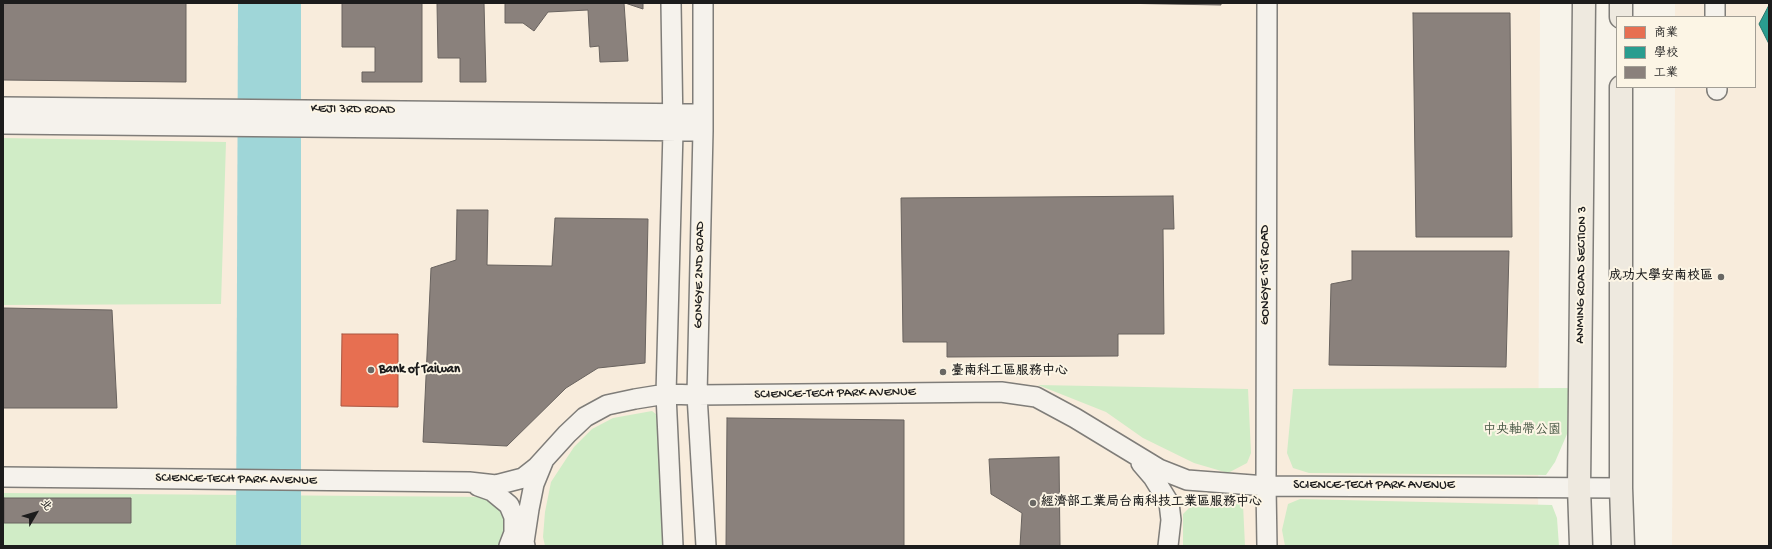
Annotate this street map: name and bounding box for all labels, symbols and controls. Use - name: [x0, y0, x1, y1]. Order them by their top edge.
- legend: [1616, 16, 1756, 88]
- text: 商業: [1654, 27, 1678, 41]
- text: 學校: [1654, 47, 1678, 61]
- text: 工業: [1654, 67, 1678, 81]
- street label: KEJI 3RD ROAD: [311, 101, 395, 119]
- street label: ANMING ROAD SECTION 3: [1573, 206, 1591, 344]
- street label: GONGYE 2ND ROAD: [691, 221, 709, 329]
- street label: GONGYE 1ST ROAD: [1258, 225, 1274, 325]
- place label: 成功大學安南校區: [1609, 269, 1713, 285]
- marker: 成功大學安南校區: [1716, 272, 1726, 282]
- place label: Bank of Taiwan: [379, 362, 460, 378]
- place label: 臺南科工區服務中心: [951, 364, 1068, 380]
- marker: Bank of Taiwan: [366, 365, 376, 375]
- marker: 臺南科工區服務中心: [938, 367, 948, 377]
- street label: SCIENCE-TECH PARK AVENUE: [754, 385, 916, 403]
- park label: 中央軸帶公園: [1483, 423, 1561, 439]
- street label: SCIENCE-TECH PARK AVENUE: [155, 471, 317, 489]
- street label: SCIENCE-TECH PARK AVENUE: [1293, 478, 1455, 494]
- north arrow: [16, 493, 56, 533]
- place label: 經濟部工業局台南科技工業區服務中心: [1041, 495, 1262, 511]
- text: 北: [37, 498, 54, 514]
- marker: 經濟部工業局台南科技工業區服務中心: [1028, 498, 1038, 508]

